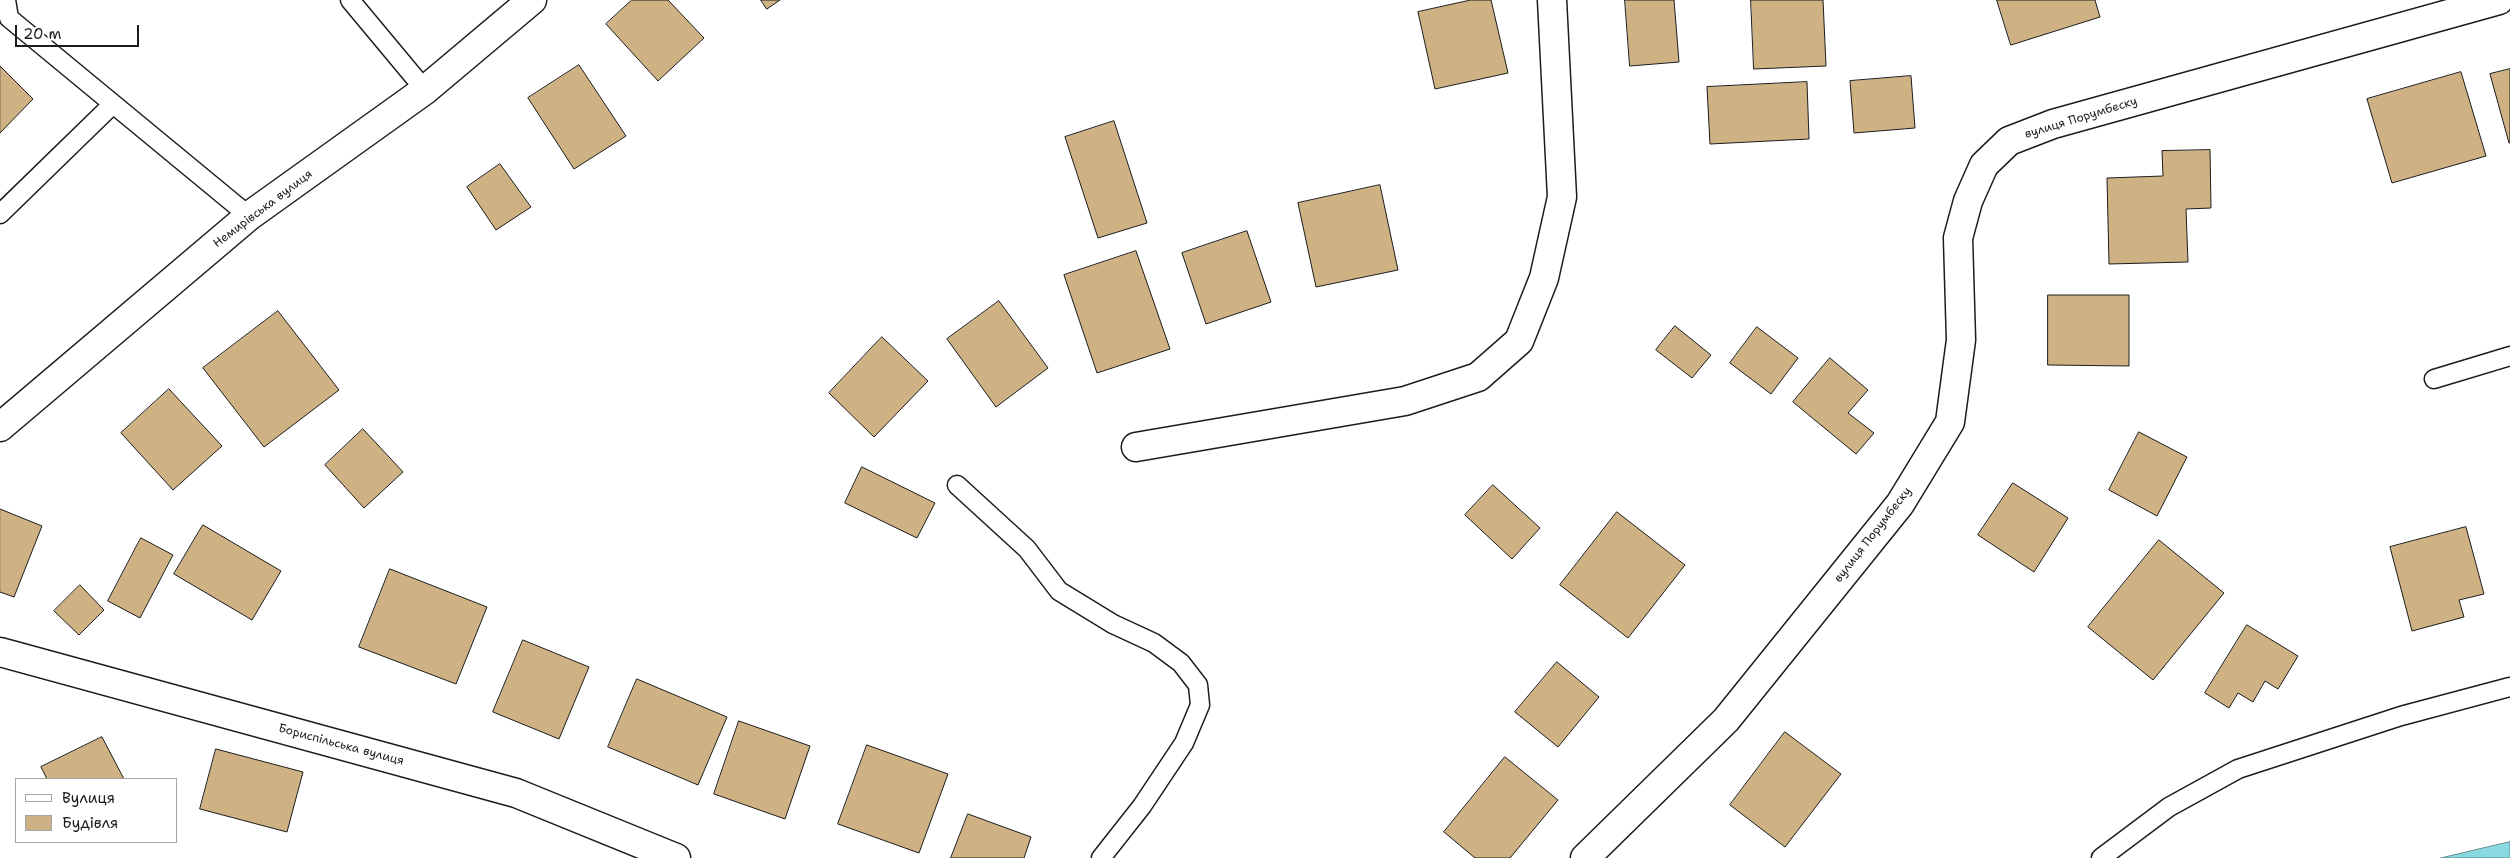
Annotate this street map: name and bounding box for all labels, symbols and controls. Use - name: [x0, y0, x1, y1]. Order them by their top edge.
- scale bar: [18, 15, 141, 47]
- text: 20 m: [23, 24, 62, 44]
- street label: вулиця Порумбеску: [2023, 94, 2139, 142]
- street label: Немирівська вулиця: [211, 167, 315, 251]
- street label: вулиця Порумбеску: [1831, 485, 1915, 585]
- street label: Бориспільська вулиця: [277, 721, 405, 769]
- legend: [15, 778, 178, 843]
- text: Вулиця: [62, 788, 115, 808]
- text: Будівля: [62, 813, 118, 833]

